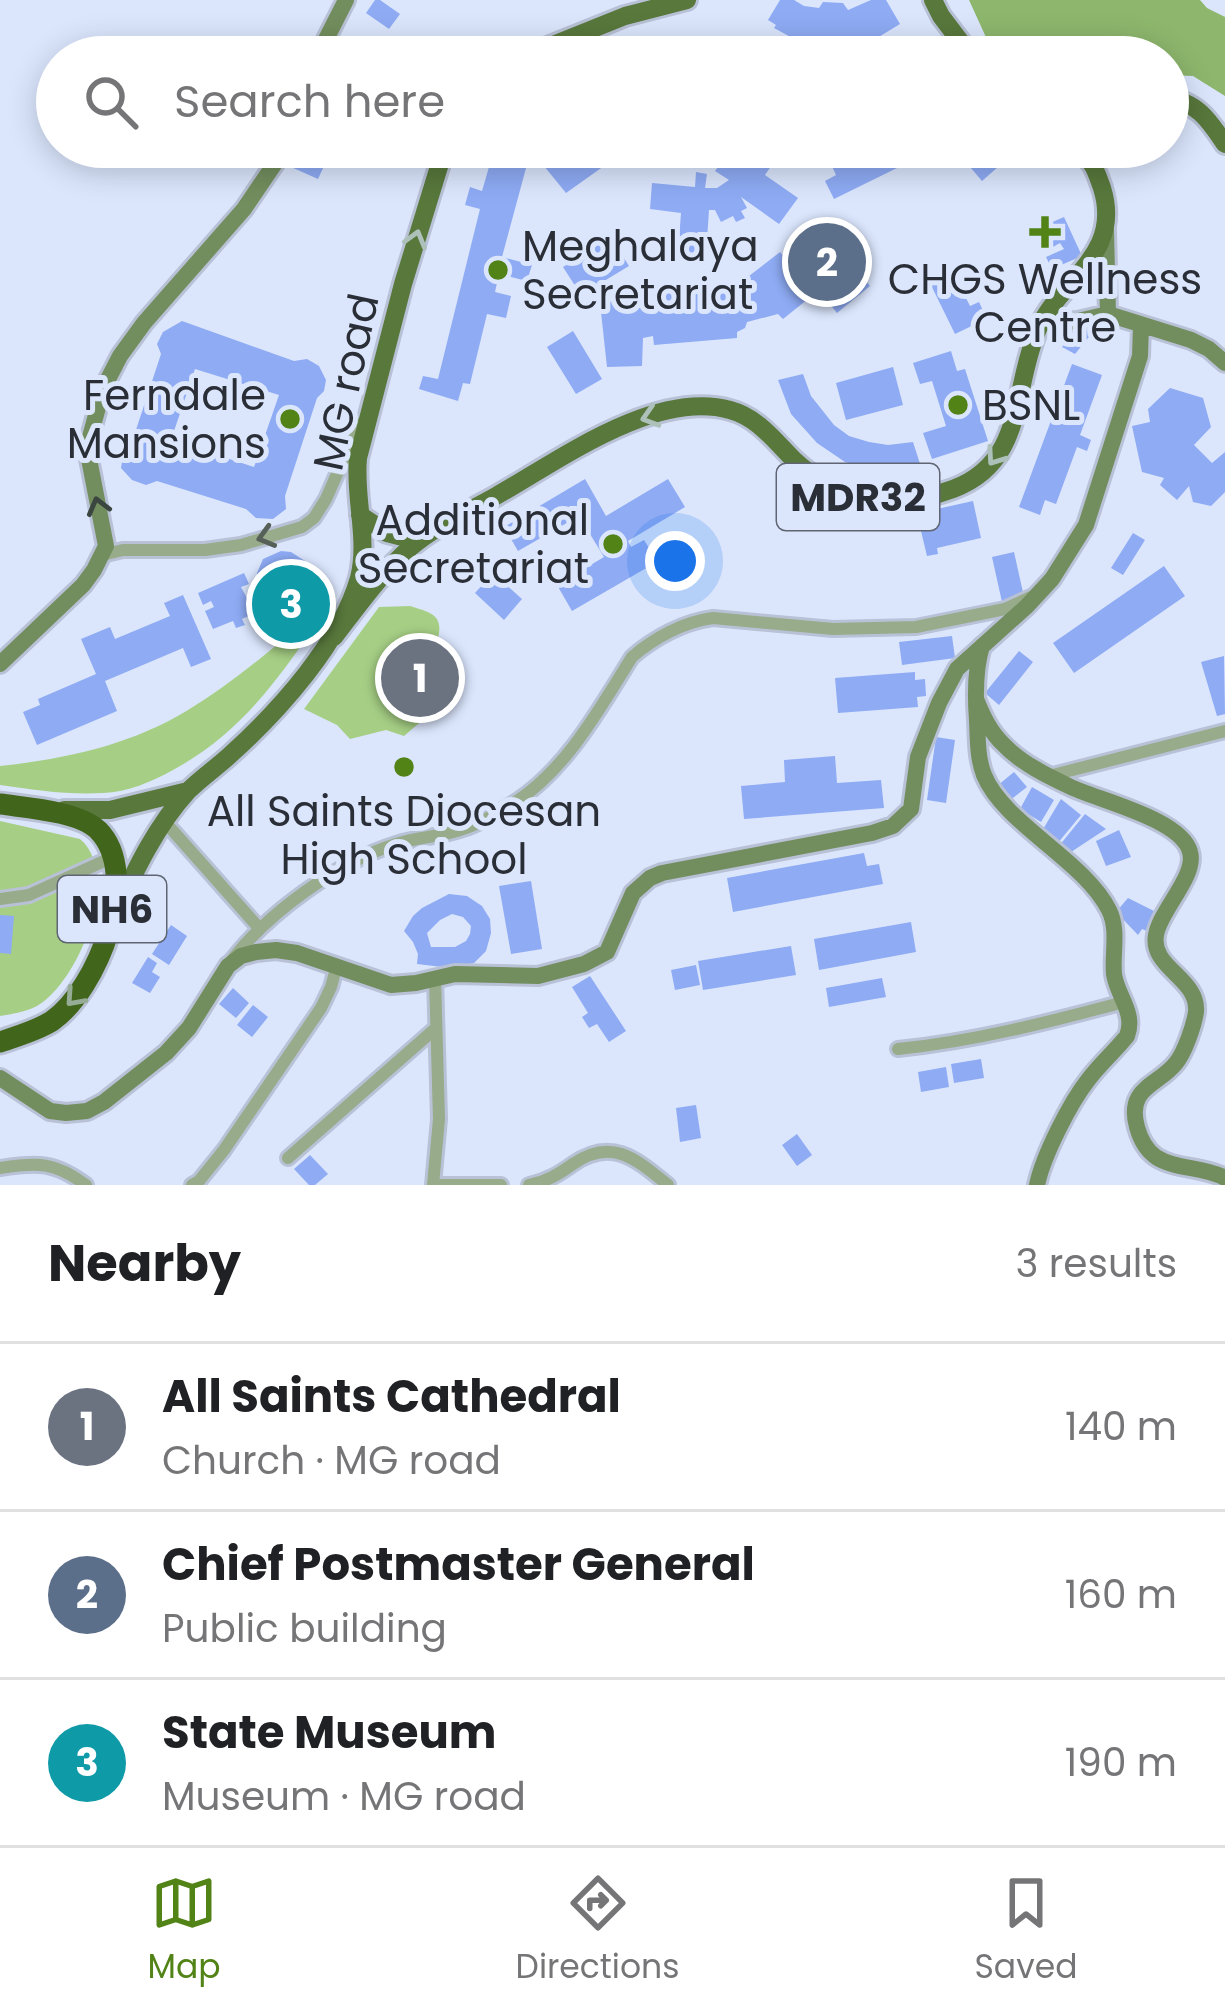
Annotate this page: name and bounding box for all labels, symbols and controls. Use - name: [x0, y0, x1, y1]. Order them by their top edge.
- search box: [36, 36, 1189, 168]
- icon: search: [78, 69, 144, 135]
- text: Search here: [174, 70, 445, 133]
- marker: CHGS Wellness Centre: [1029, 216, 1061, 248]
- place label: Meghalaya Secretariat: [522, 217, 759, 324]
- pin: 2: [788, 217, 866, 307]
- one-way arrow: [402, 229, 427, 250]
- place label: CHGS Wellness Centre: [888, 250, 1202, 357]
- marker: Meghalaya Secretariat: [485, 257, 511, 283]
- street label: MG road: [298, 288, 394, 476]
- place label: Ferndale Mansions: [67, 366, 266, 473]
- place label: BSNL: [982, 376, 1080, 435]
- marker: BSNL: [945, 392, 971, 418]
- one-way arrow: [640, 403, 661, 428]
- marker: Ferndale Mansions: [277, 406, 303, 432]
- one-way arrow: [987, 444, 1009, 466]
- road number: MDR32: [777, 464, 939, 530]
- place label: Additional Secretariat: [358, 491, 589, 598]
- one-way arrow: [87, 496, 112, 517]
- one-way arrow: [256, 523, 276, 548]
- marker: Additional Secretariat: [600, 531, 626, 557]
- your location: [645, 531, 705, 591]
- pin: 3: [252, 559, 330, 649]
- pin: 1: [381, 633, 459, 723]
- marker: All Saints Diocesan High School: [391, 754, 417, 780]
- place label: All Saints Diocesan High School: [207, 782, 601, 889]
- road number: NH6: [58, 876, 166, 942]
- one-way arrow: [67, 984, 88, 1005]
- text: Nearby: [48, 1227, 241, 1299]
- text: 3 results: [1015, 1236, 1177, 1291]
- text: All Saints Cathedral: [162, 1365, 621, 1428]
- text: 1: [80, 1399, 94, 1454]
- text: 140 m: [1065, 1399, 1177, 1454]
- text: Church · MG road: [162, 1433, 501, 1488]
- text: Chief Postmaster General: [162, 1533, 755, 1596]
- text: 2: [76, 1567, 98, 1622]
- text: 160 m: [1065, 1567, 1177, 1622]
- text: Public building: [162, 1601, 447, 1656]
- text: State Museum: [162, 1701, 497, 1764]
- text: 3: [75, 1735, 99, 1790]
- text: 190 m: [1065, 1735, 1177, 1790]
- text: Museum · MG road: [162, 1769, 526, 1824]
- tab: Map: [148, 1870, 221, 1992]
- tab: Directions: [516, 1870, 679, 1992]
- tab: Saved: [975, 1870, 1077, 1992]

